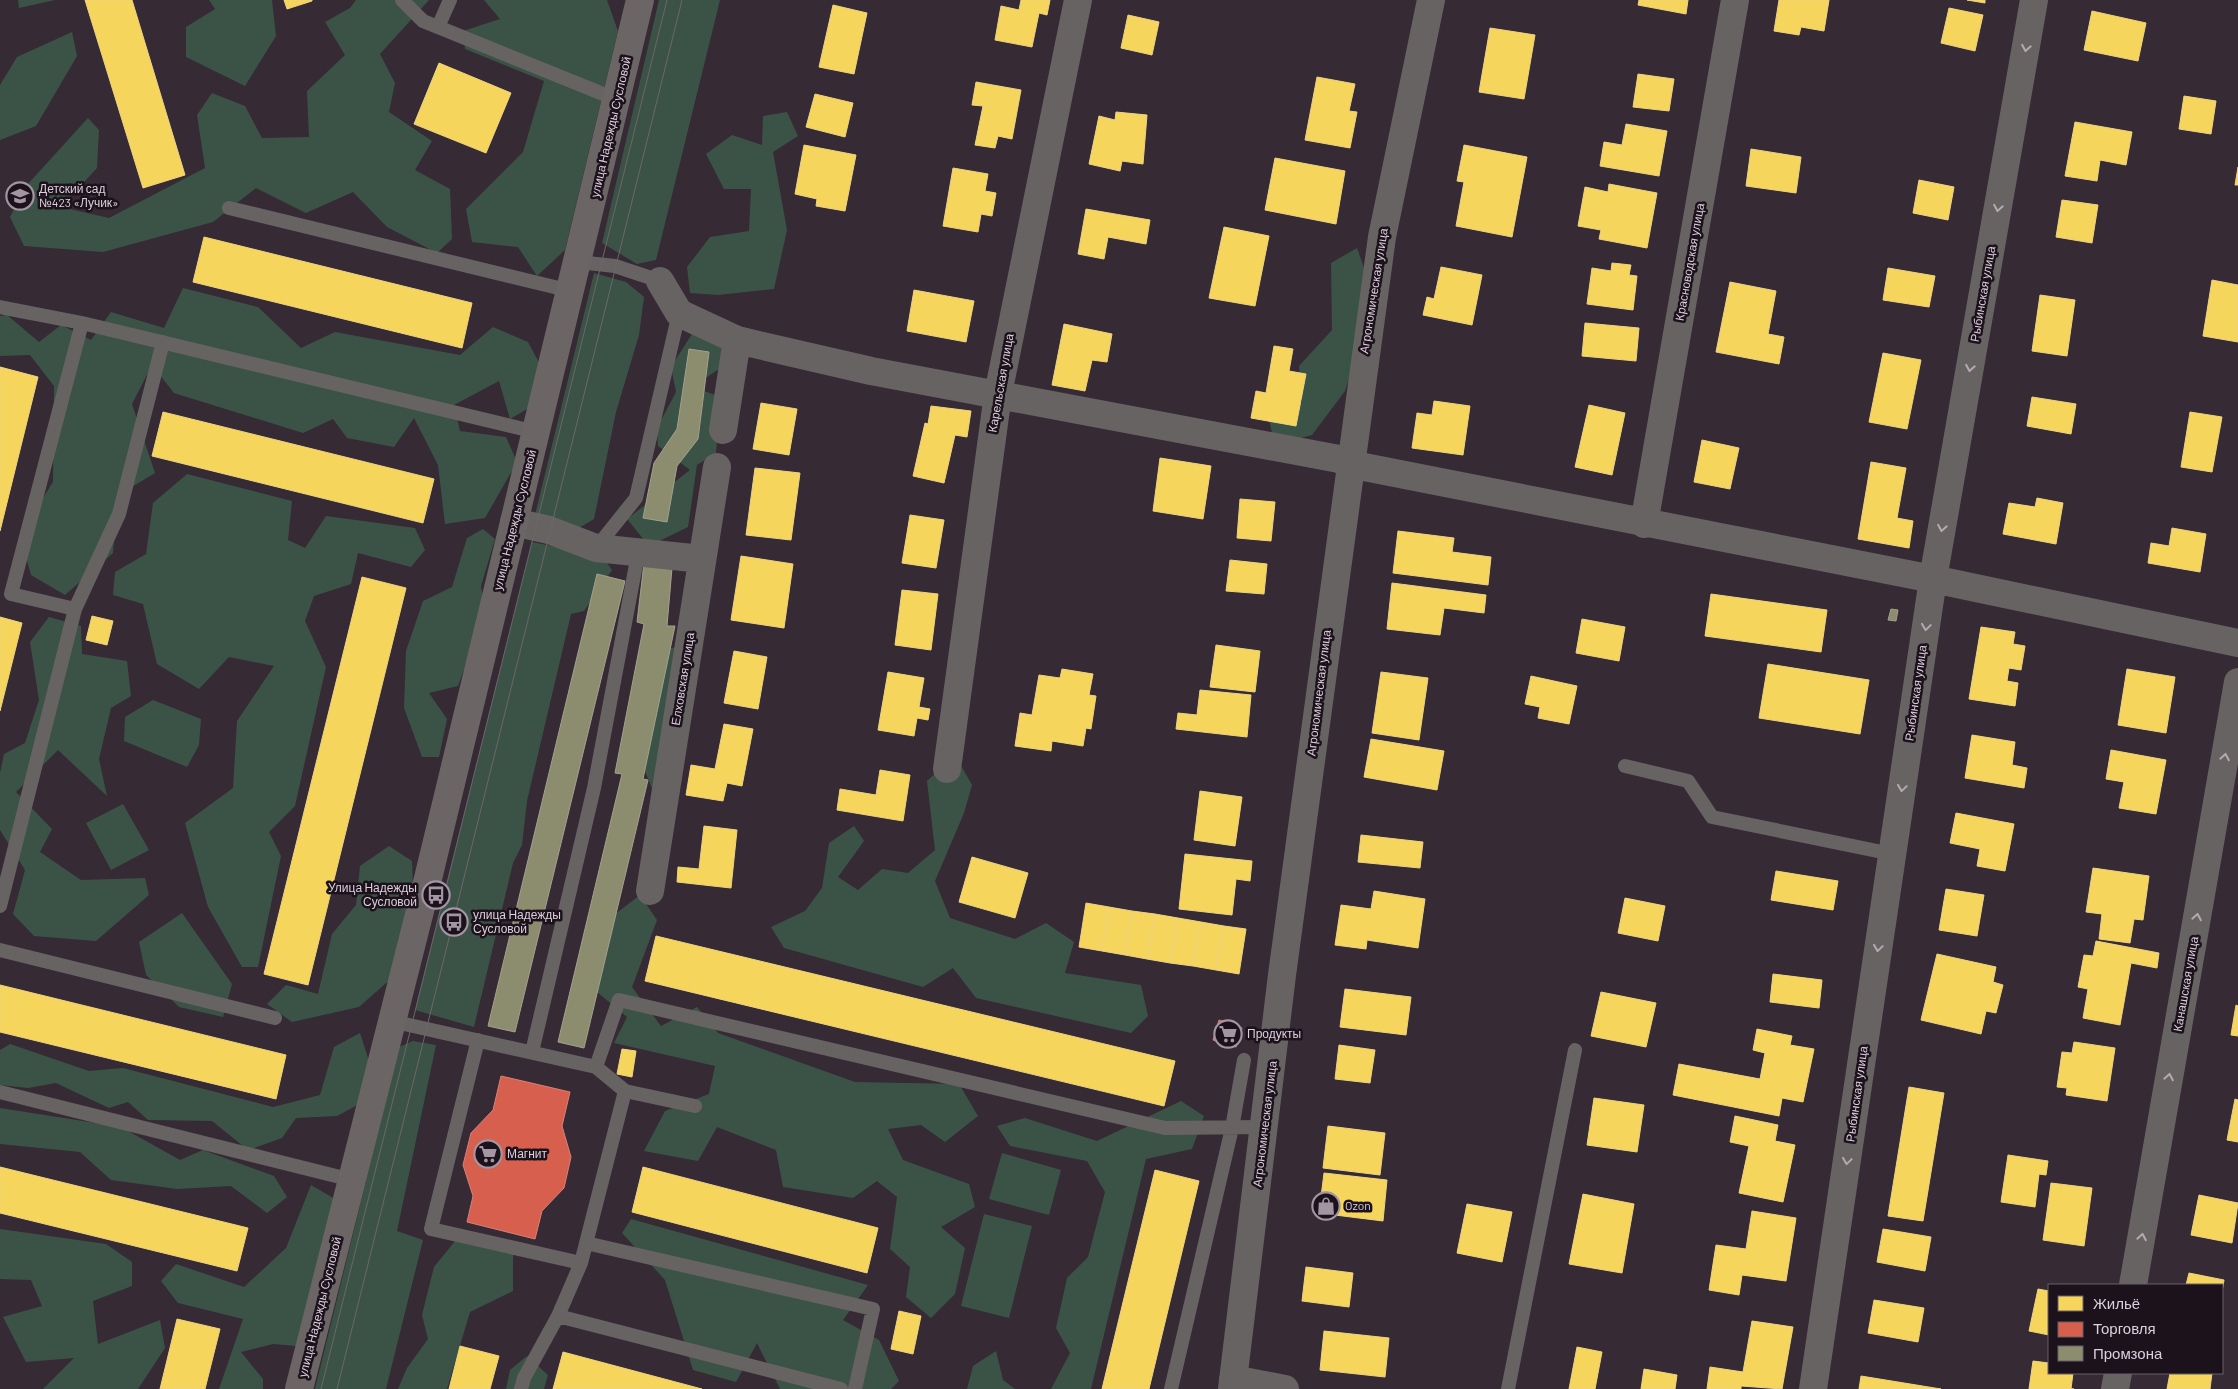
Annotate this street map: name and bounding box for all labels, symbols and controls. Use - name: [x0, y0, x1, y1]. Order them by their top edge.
- one-way arrow: [2021, 44, 2031, 52]
- street label: улица Надежды Сусловой: [587, 55, 634, 199]
- school or university icon: Детский сад №423 «Лучик»: [5, 181, 35, 211]
- place label: Детский сад №423 «Лучик»: [39, 181, 119, 210]
- street label: Красноводская улица: [1672, 202, 1707, 322]
- one-way arrow: [1993, 204, 2003, 213]
- street label: Агрономическая улица: [1356, 227, 1391, 355]
- street label: Рыбинская улица: [1967, 245, 1998, 343]
- street label: Карельская улица: [984, 332, 1017, 433]
- one-way arrow: [1965, 364, 1975, 373]
- street label: улица Надежды Сусловой: [490, 448, 539, 592]
- one-way arrow: [1938, 524, 1948, 533]
- one-way arrow: [1921, 623, 1932, 631]
- street label: Агрономическая улица: [1303, 629, 1334, 757]
- street label: Елховская улица: [668, 631, 697, 726]
- street label: Рыбинская улица: [1901, 644, 1930, 742]
- one-way arrow: [2219, 753, 2229, 761]
- one-way arrow: [1897, 784, 1908, 792]
- place label: Улица Надежды Сусловой: [328, 880, 417, 909]
- bus stop icon: Улица Надежды Сусловой: [421, 880, 451, 910]
- bus stop icon: улица Надежды Сусловой: [439, 907, 469, 937]
- place label: улица Надежды Сусловой: [473, 907, 561, 936]
- one-way arrow: [2192, 913, 2202, 921]
- street label: Канашская улица: [2170, 935, 2201, 1033]
- one-way arrow: [1874, 944, 1884, 953]
- supermarket icon: Продукты: [1213, 1019, 1243, 1049]
- place label: Продукты: [1247, 1026, 1301, 1041]
- street label: Рыбинская улица: [1842, 1045, 1871, 1143]
- street label: Агрономическая улица: [1249, 1060, 1280, 1188]
- one-way arrow: [2164, 1073, 2174, 1081]
- supermarket icon: Магнит: [473, 1139, 503, 1169]
- place label: Магнит: [507, 1146, 548, 1160]
- one-way arrow: [1842, 1157, 1853, 1165]
- shop icon: Ozon: [1311, 1191, 1341, 1221]
- place label: Ozon: [1345, 1198, 1371, 1212]
- one-way arrow: [2136, 1233, 2146, 1242]
- street label: улица Надежды Сусловой: [295, 1235, 344, 1379]
- legend: [2048, 1284, 2223, 1374]
- text: Жильё: [2093, 1294, 2140, 1312]
- text: Торговля: [2093, 1319, 2156, 1337]
- text: Промзона: [2093, 1344, 2163, 1362]

